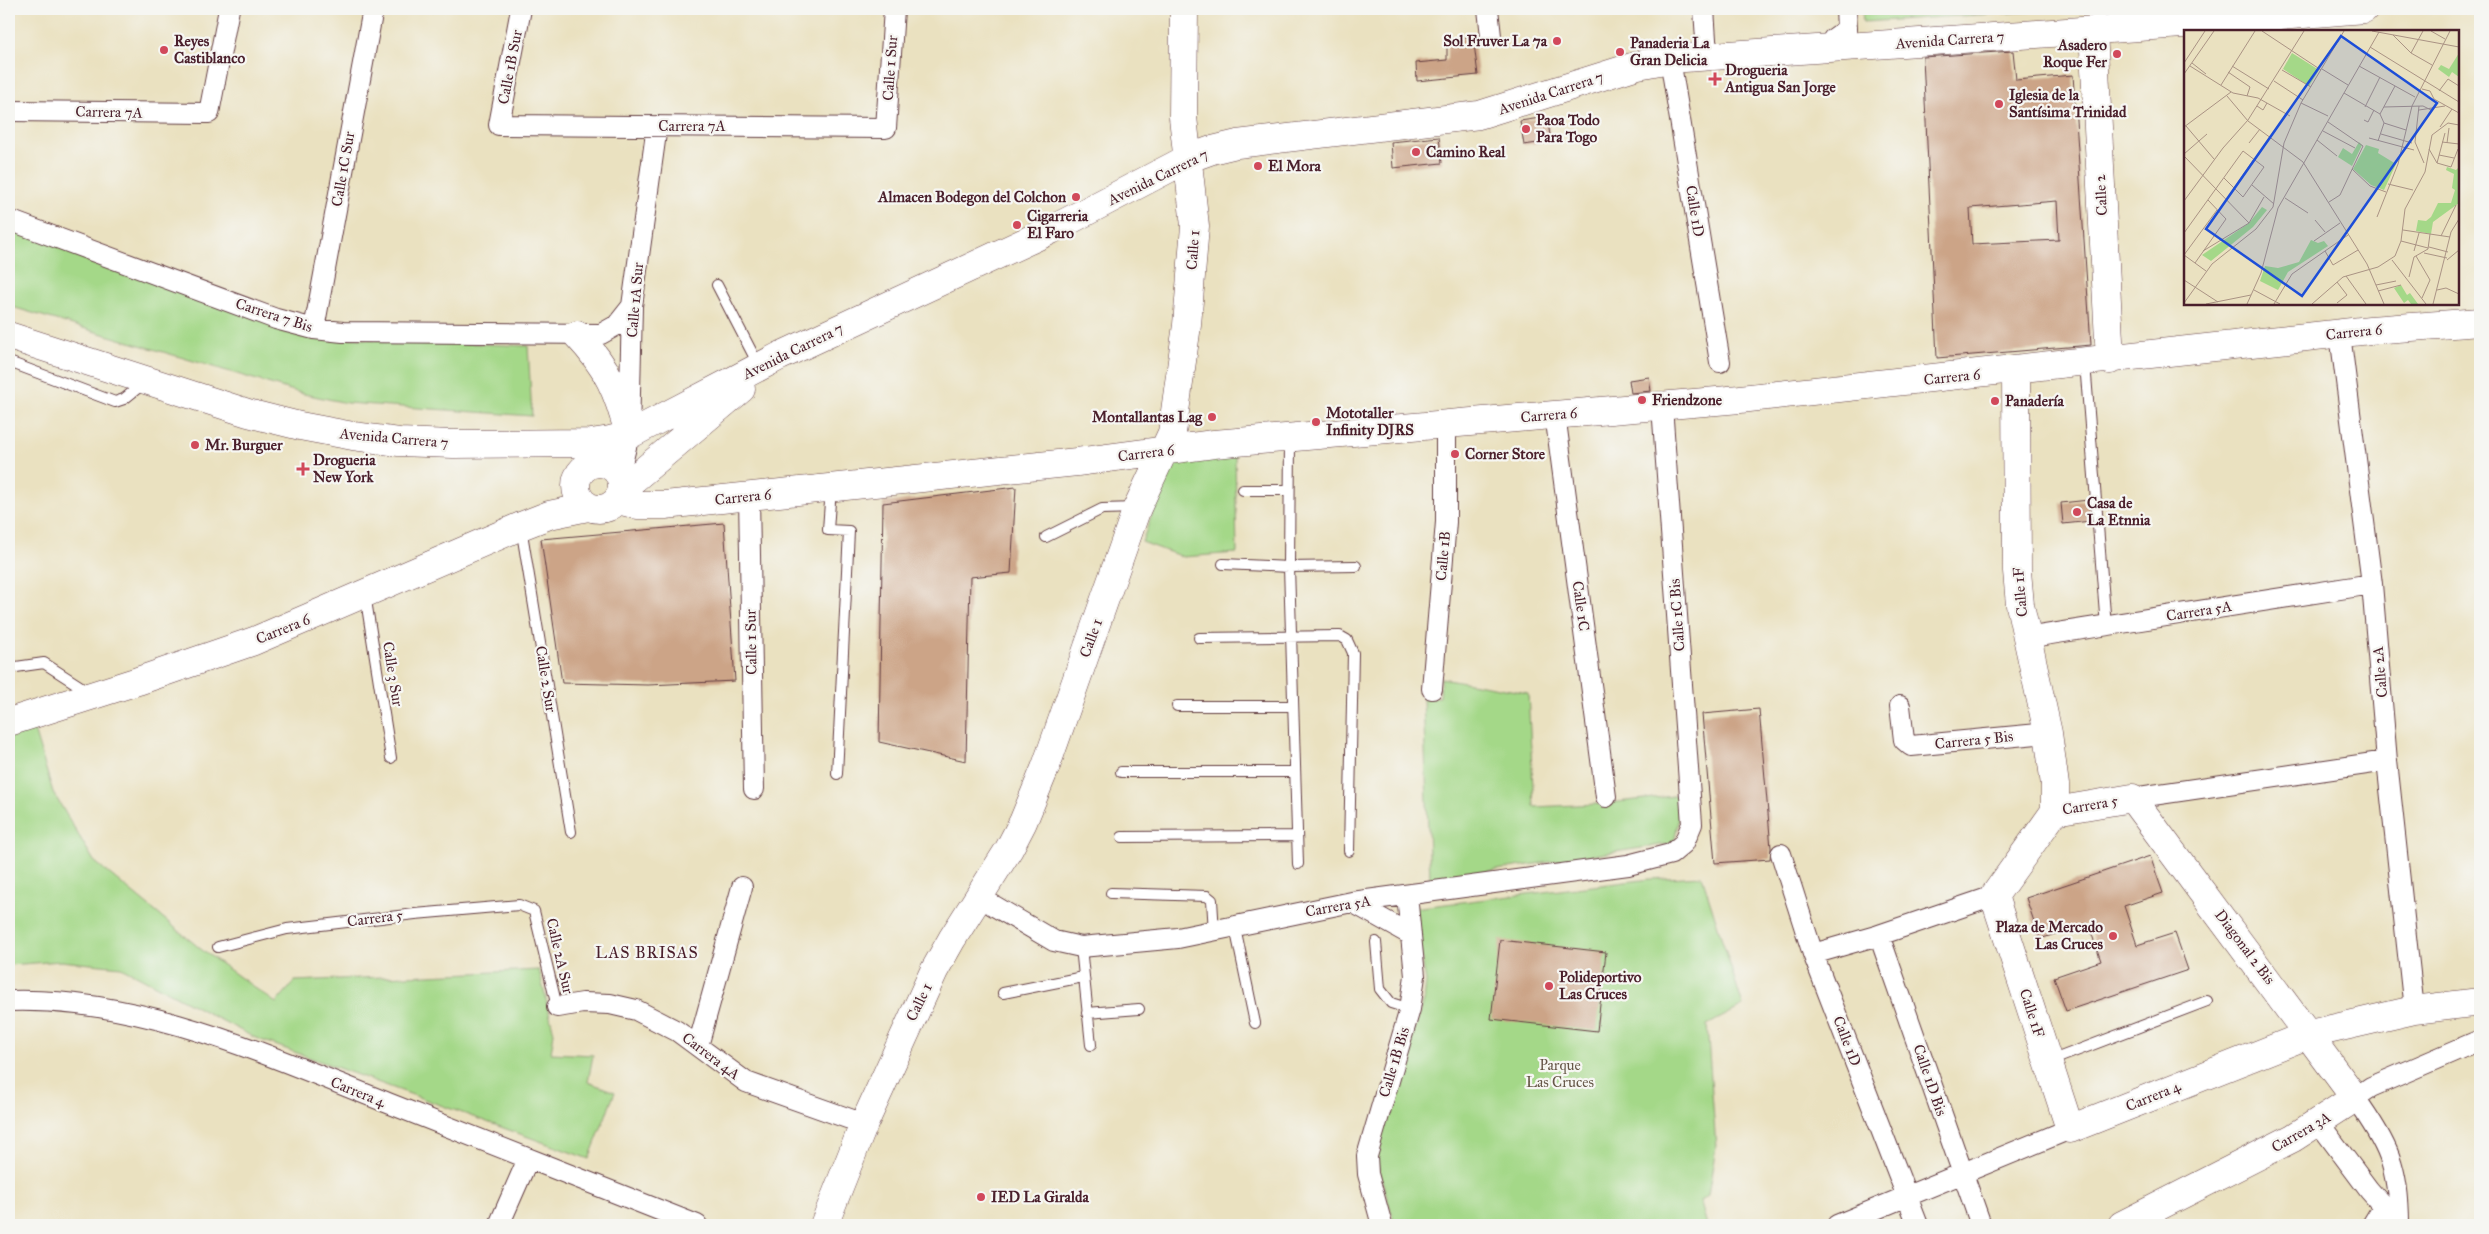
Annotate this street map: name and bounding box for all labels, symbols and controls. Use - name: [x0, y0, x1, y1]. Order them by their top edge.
- street label: Avenida Carrera 7: [1894, 27, 2005, 53]
- street label: Calle 1B Sur: [494, 28, 526, 106]
- inset map: [2184, 30, 2459, 305]
- place label: Reyes Castiblanco: [174, 32, 245, 67]
- place label: Sol Fruver La 7a: [1443, 32, 1548, 50]
- street label: Calle 1 Sur: [879, 34, 901, 101]
- place label: Panaderia La Gran Delicia: [1630, 34, 1710, 69]
- marker: Sol Fruver La 7a: [1551, 35, 1563, 47]
- place label: Asadero Roque Fer: [2043, 36, 2107, 72]
- marker: Reyes Castiblanco: [158, 44, 170, 56]
- marker: Panaderia La Gran Delicia: [1614, 46, 1626, 58]
- marker: Asadero Roque Fer: [2111, 48, 2123, 60]
- place label: Drogueria Antigua San Jorge: [1724, 61, 1837, 97]
- street label: Avenida Carrera 7: [1495, 68, 1606, 119]
- marker: Drogueria Antigua San Jorge: [1709, 73, 1721, 85]
- place label: Iglesia de la Santísima Trinidad: [2009, 86, 2127, 121]
- marker: Iglesia de la Santísima Trinidad: [1993, 98, 2005, 110]
- street label: Carrera 7A: [75, 102, 143, 122]
- place label: Paoa Todo Para Togo: [1536, 111, 1600, 147]
- street label: Carrera 7A: [658, 117, 726, 135]
- marker: Paoa Todo Para Togo: [1520, 123, 1532, 135]
- street label: Calle 1C Sur: [328, 130, 359, 208]
- place label: Camino Real: [1426, 143, 1506, 161]
- street label: Avenida Carrera 7: [1104, 145, 1211, 209]
- marker: Camino Real: [1410, 146, 1422, 158]
- place label: El Mora: [1268, 157, 1322, 175]
- marker: El Mora: [1252, 160, 1264, 172]
- street label: Calle 2: [2091, 173, 2111, 216]
- street label: Calle 1D: [1682, 184, 1708, 238]
- place label: Almacen Bodegon del Colchon: [877, 188, 1067, 207]
- marker: Almacen Bodegon del Colchon: [1070, 191, 1082, 203]
- place label: Cigarreria El Faro: [1027, 207, 1089, 242]
- marker: Cigarreria El Faro: [1011, 219, 1023, 231]
- street label: Calle 1: [1183, 229, 1203, 271]
- street label: Calle 1A Sur: [623, 261, 647, 338]
- street label: Carrera 7 Bis: [233, 294, 315, 336]
- street label: Avenida Carrera 7: [739, 319, 846, 383]
- street label: Carrera 6: [2325, 320, 2385, 344]
- street label: Carrera 6: [1923, 365, 1983, 389]
- place label: Friendzone: [1652, 391, 1723, 409]
- place label: Panadería: [2005, 392, 2065, 410]
- marker: Friendzone: [1636, 394, 1648, 406]
- marker: Panadería: [1989, 395, 2001, 407]
- street label: Carrera 6: [1520, 403, 1579, 426]
- place label: Mototaller Infinity DJRS: [1326, 404, 1414, 440]
- place label: Montallantas Lag: [1092, 408, 1203, 427]
- marker: Montallantas Lag: [1206, 411, 1218, 423]
- marker: Mototaller Infinity DJRS: [1310, 416, 1322, 428]
- street label: Avenida Carrera 7: [338, 424, 449, 452]
- place label: Mr. Burguer: [205, 436, 283, 455]
- marker: Mr. Burguer: [189, 439, 201, 451]
- street label: Carrera 6: [1117, 440, 1177, 465]
- place label: Corner Store: [1465, 445, 1546, 463]
- marker: Corner Store: [1449, 448, 1461, 460]
- place label: Drogueria New York: [313, 451, 376, 486]
- marker: Drogueria New York: [297, 463, 309, 475]
- street label: Carrera 6: [714, 485, 774, 509]
- place label: Casa de La Etnnia: [2087, 494, 2151, 529]
- marker: Casa de La Etnnia: [2071, 506, 2083, 518]
- street label: Calle 1B: [1432, 530, 1454, 582]
- street label: Calle 1F: [2009, 566, 2031, 618]
- street label: Calle 1C Bis: [1665, 578, 1689, 652]
- street label: Calle 1C: [1569, 580, 1593, 632]
- street label: Carrera 5A: [2165, 597, 2233, 625]
- street label: Calle 1 Sur: [741, 609, 761, 675]
- street label: Carrera 6: [253, 610, 314, 648]
- street label: Calle 1: [1076, 616, 1106, 660]
- street label: Calle 3 Sur: [379, 640, 407, 708]
- street label: Calle 2 Sur: [532, 645, 560, 714]
- street label: Calle 2A: [2369, 646, 2391, 698]
- street label: Carrera 5 Bis: [1934, 727, 2014, 753]
- street label: Carrera 5: [2061, 791, 2119, 819]
- street label: Carrera 5A: [1304, 891, 1372, 921]
- street label: Carrera 5: [346, 906, 404, 930]
- street label: Diagonal 2 Bis: [2211, 906, 2279, 988]
- street label: Calle 2A Sur: [543, 916, 578, 996]
- place label: Plaza de Mercado Las Cruces: [1996, 918, 2104, 953]
- marker: Plaza de Mercado Las Cruces: [2107, 930, 2119, 942]
- district label: LAS BRISAS: [595, 943, 699, 962]
- place label: Polideportivo Las Cruces: [1559, 968, 1642, 1003]
- street label: Calle 1: [902, 980, 936, 1024]
- marker: Polideportivo Las Cruces: [1543, 980, 1555, 992]
- street label: Calle 1F: [2016, 987, 2048, 1040]
- street label: Calle 1D: [1829, 1014, 1865, 1069]
- street label: Calle 1B Bis: [1375, 1025, 1413, 1099]
- street label: Carrera 4A: [679, 1028, 743, 1084]
- street label: Calle 1D Bis: [1909, 1042, 1951, 1118]
- park label: Parque Las Cruces: [1526, 1056, 1594, 1091]
- street label: Carrera 4: [328, 1073, 389, 1111]
- street label: Carrera 4: [2123, 1077, 2184, 1115]
- street label: Carrera 3A: [2268, 1108, 2334, 1156]
- place label: IED La Giralda: [991, 1188, 1089, 1206]
- marker: IED La Giralda: [975, 1191, 987, 1203]

